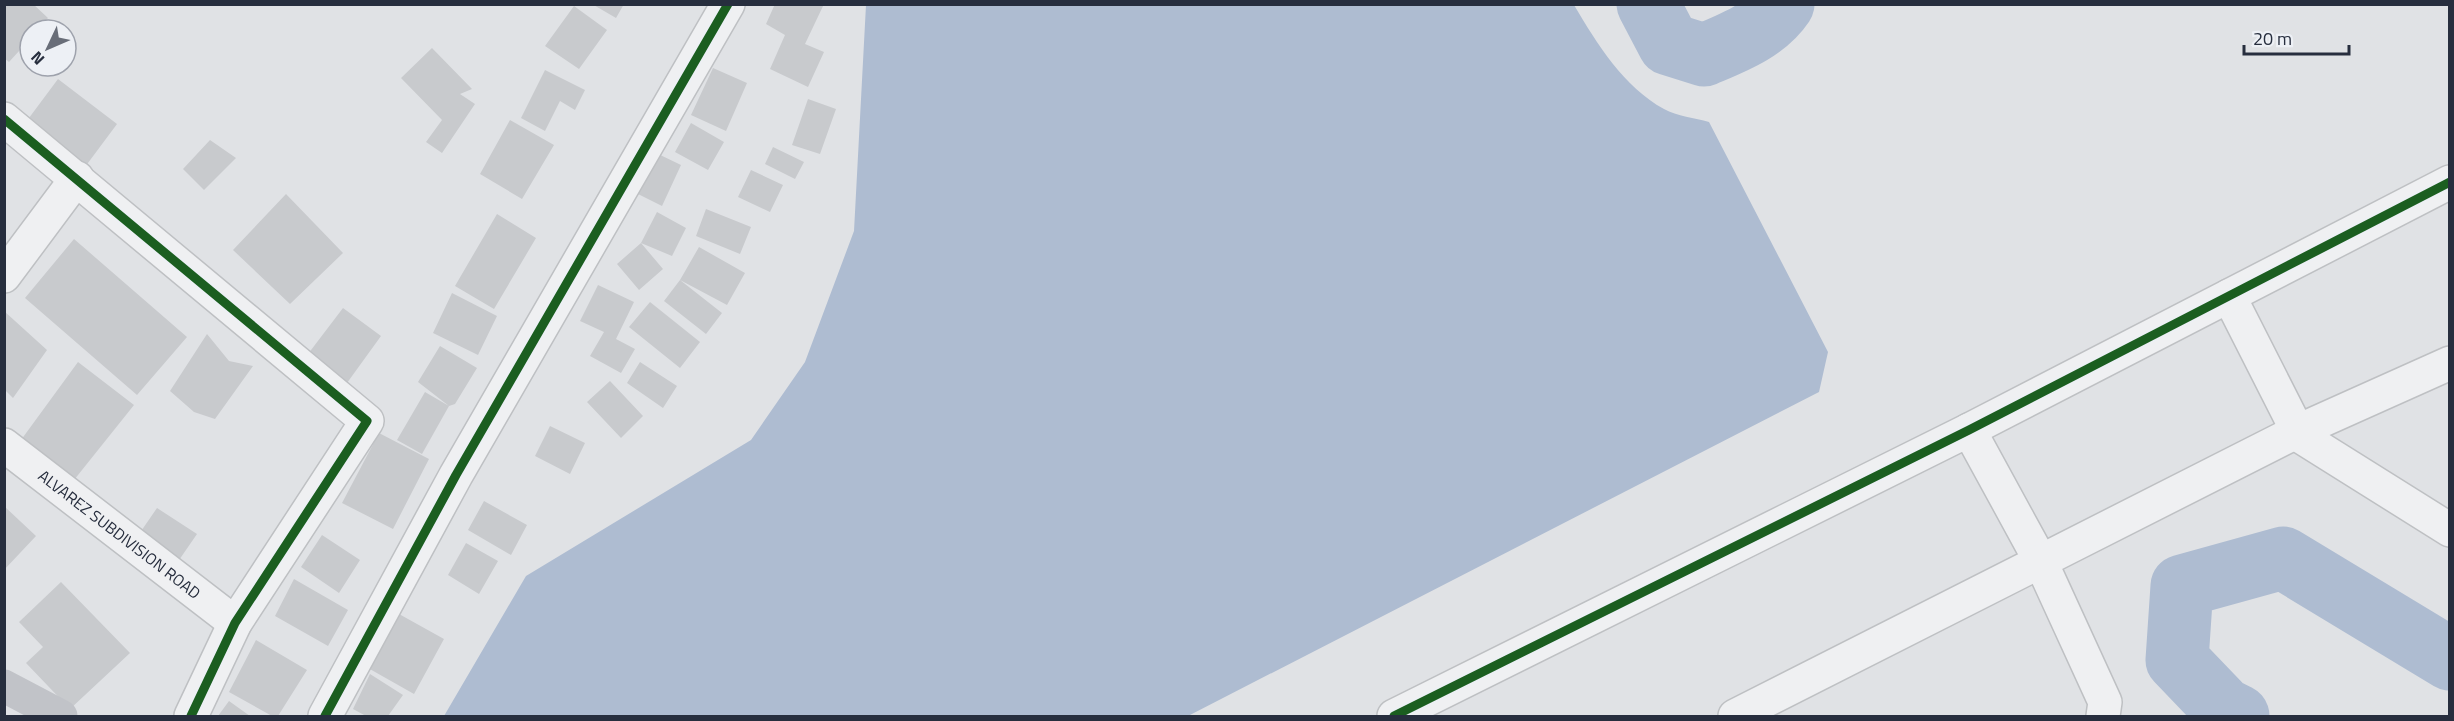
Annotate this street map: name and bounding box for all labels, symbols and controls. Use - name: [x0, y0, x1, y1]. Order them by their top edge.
- north arrow: [18, 18, 78, 78]
- scale bar: [2244, 18, 2349, 56]
- text: 20 m: [2253, 25, 2292, 52]
- text: N: [25, 46, 50, 71]
- street label: ALVAREZ SUBDIVISION ROAD: [33, 464, 206, 605]

